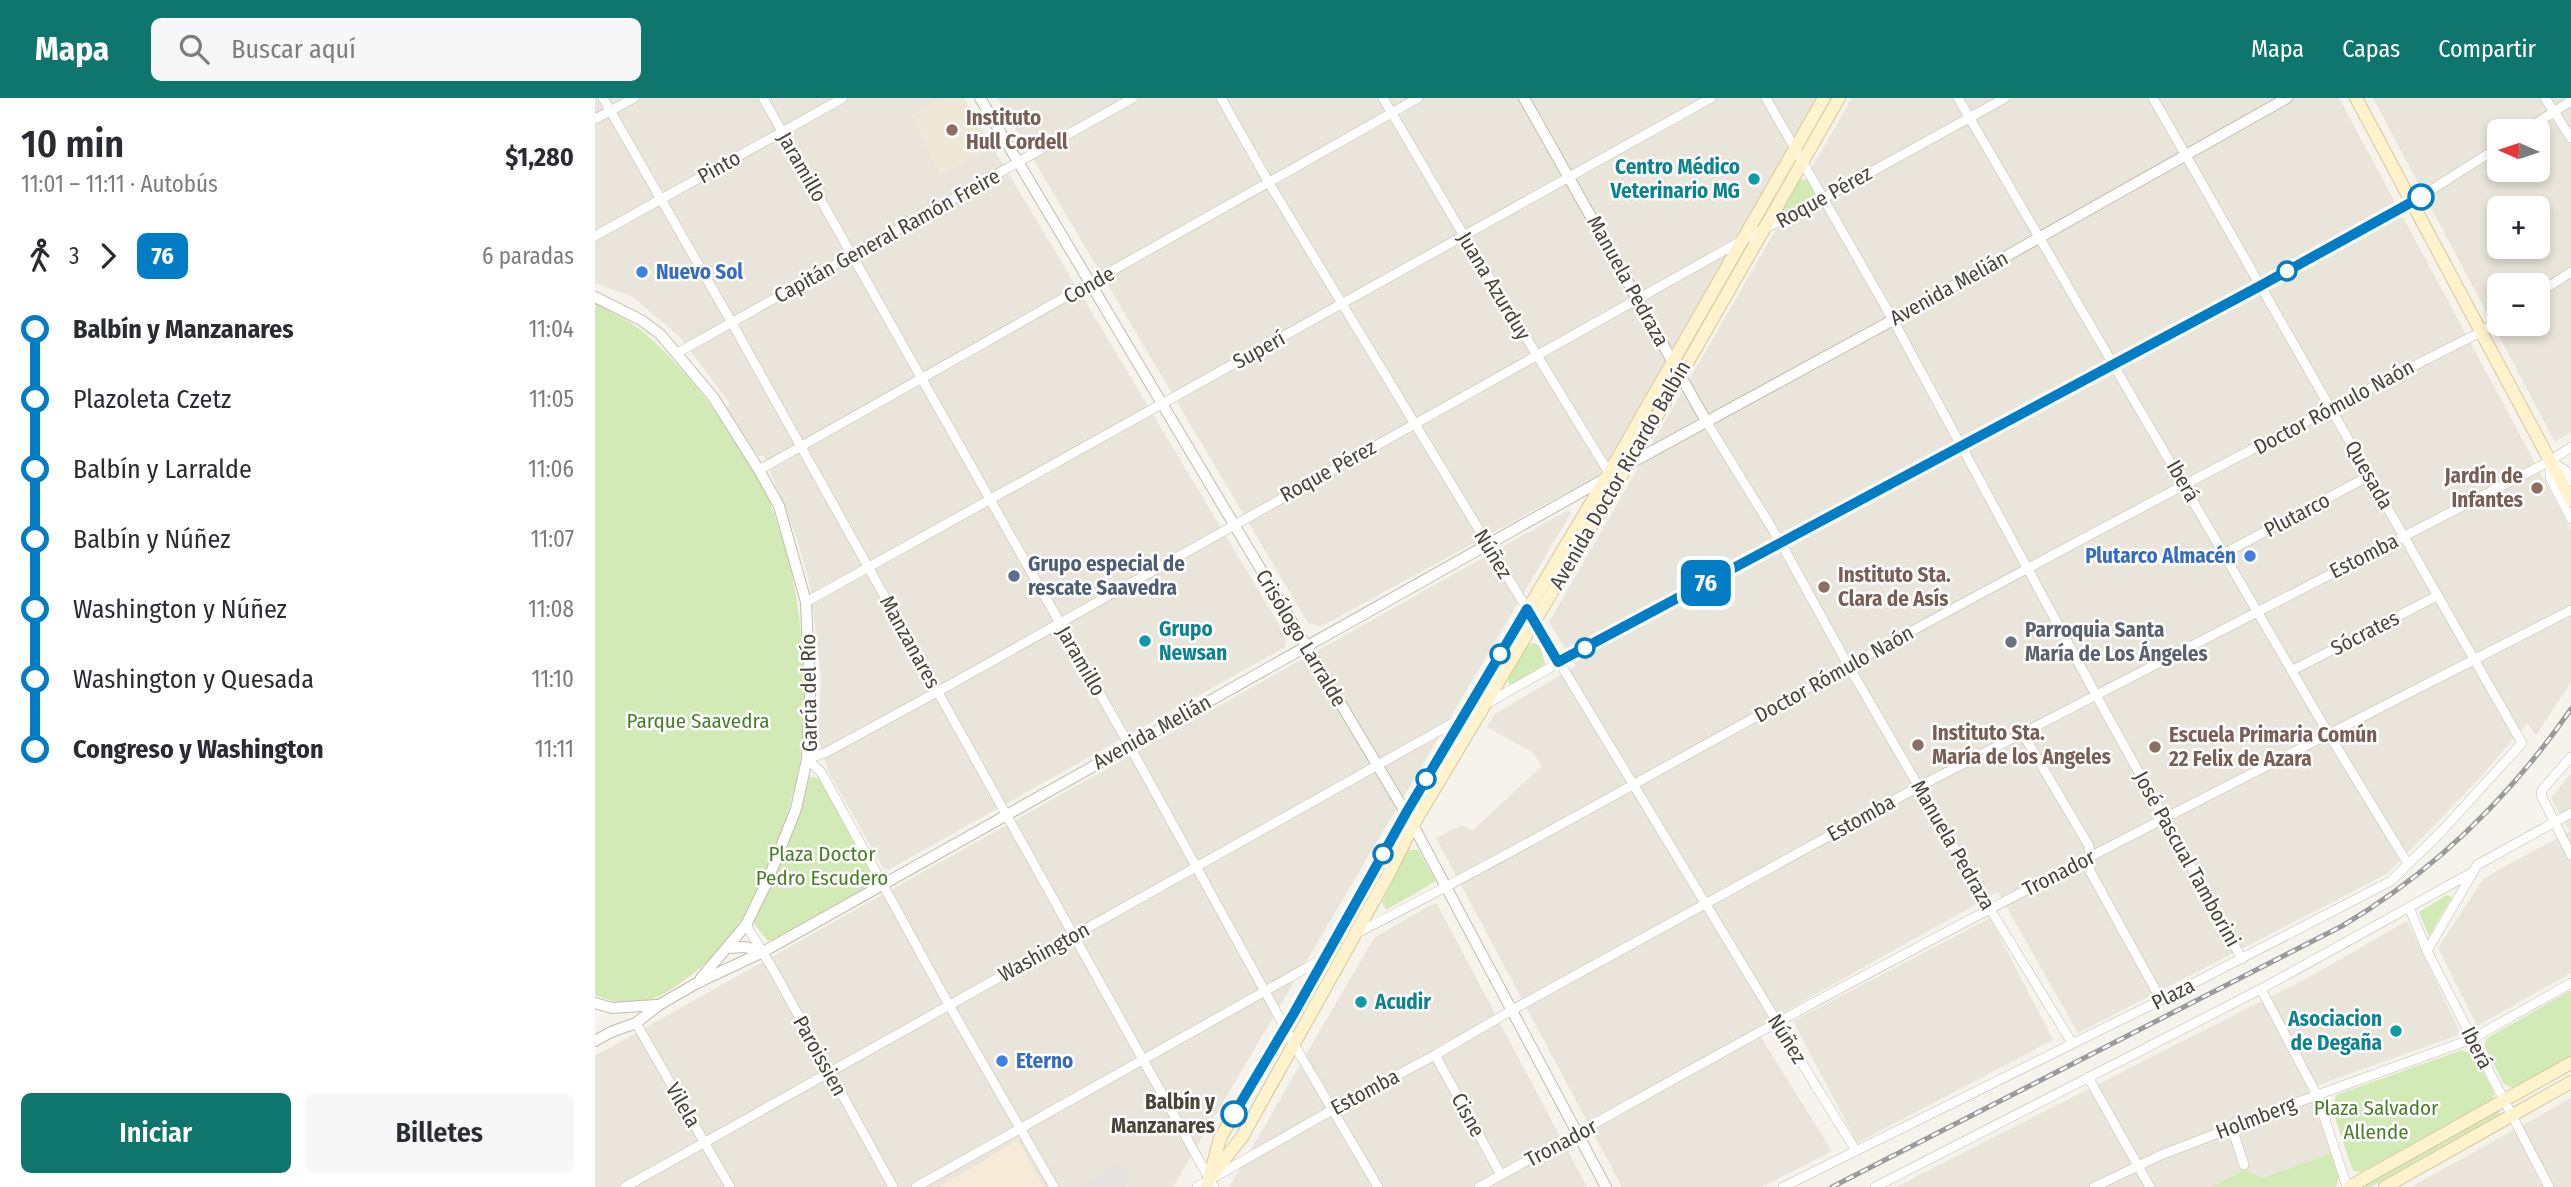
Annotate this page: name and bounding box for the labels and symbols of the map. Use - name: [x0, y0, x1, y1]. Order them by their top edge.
- place label: Instituto Hull Cordell: [966, 105, 1068, 155]
- north arrow: [2487, 119, 2550, 182]
- marker: Instituto Hull Cordell: [944, 122, 960, 138]
- street label: Jaramillo: [772, 127, 832, 207]
- street label: Pinto: [693, 145, 745, 189]
- place label: Centro Médico Veterinario MG: [1610, 154, 1740, 204]
- street label: Roque Pérez: [1771, 160, 1877, 234]
- street label: Capitán General Ramón Freire: [770, 163, 1004, 309]
- marker: Centro Médico Veterinario MG: [1746, 171, 1762, 187]
- unlabelled marker: [2408, 184, 2434, 210]
- street label: Manuela Pedraza: [1581, 211, 1675, 351]
- street label: Juana Azurduy: [1451, 227, 1537, 345]
- street label: Avenida Melián: [1885, 245, 2013, 331]
- place label: Nuevo Sol: [656, 259, 743, 285]
- street label: Conde: [1059, 261, 1119, 309]
- unlabelled marker: [2277, 261, 2297, 281]
- marker: Nuevo Sol: [634, 264, 650, 280]
- street label: Superí: [1228, 325, 1290, 375]
- street label: Doctor Rómulo Naón: [2249, 354, 2419, 460]
- street label: Avenida Doctor Ricardo Balbín: [1544, 356, 1696, 594]
- street label: Roque Pérez: [1275, 434, 1381, 508]
- street label: Quesada: [2339, 436, 2399, 514]
- street label: Iberá: [2161, 455, 2205, 507]
- place label: Jardín de Infantes: [2444, 463, 2523, 513]
- marker: Jardín de Infantes: [2529, 480, 2545, 496]
- street label: Plutarco: [2260, 487, 2334, 543]
- street label: Núñez: [1468, 524, 1518, 584]
- street label: Estomba: [2325, 528, 2403, 584]
- place label: Plutarco Almacén: [2085, 543, 2236, 569]
- marker: Plutarco Almacén: [2242, 548, 2258, 564]
- place label: Grupo especial de rescate Saavedra: [1028, 551, 1185, 601]
- line badge: 76: [1675, 560, 1737, 606]
- place label: Instituto Sta. Clara de Asís: [1838, 562, 1951, 612]
- street label: Crisólogo Larralde: [1250, 565, 1352, 711]
- marker: Grupo especial de rescate Saavedra: [1006, 568, 1022, 584]
- marker: Instituto Sta. Clara de Asís: [1816, 579, 1832, 595]
- street label: Manzanares: [874, 591, 946, 693]
- street label: Sócrates: [2326, 605, 2404, 661]
- place label: Grupo Newsan: [1159, 616, 1227, 666]
- place label: Parroquia Santa María de Los Ángeles: [2025, 617, 2208, 667]
- street label: Doctor Rómulo Naón: [1750, 619, 1918, 729]
- street label: Jaramillo: [1051, 621, 1111, 701]
- marker: Grupo Newsan: [1137, 633, 1153, 649]
- street label: García del Río: [795, 634, 823, 752]
- marker: Parroquia Santa María de Los Ángeles: [2003, 634, 2019, 650]
- unlabelled marker: [1575, 638, 1595, 658]
- unlabelled marker: [1490, 644, 1510, 664]
- street label: Avenida Melián: [1088, 689, 1216, 775]
- park label: Parque Saavedra: [627, 708, 769, 734]
- place label: Instituto Sta. María de los Angeles: [1932, 720, 2111, 770]
- place label: Escuela Primaria Común 22 Felix de Azara: [2168, 722, 2377, 772]
- marker: Instituto Sta. María de los Angeles: [1910, 737, 1926, 753]
- marker: Escuela Primaria Común 22 Felix de Azara: [2147, 739, 2163, 755]
- street label: José Pascual Tamborini: [2128, 767, 2246, 951]
- unlabelled marker: [1416, 769, 1436, 789]
- street label: Manuela Pedraza: [1905, 775, 2001, 915]
- street label: Estomba: [1822, 789, 1900, 847]
- park label: Plaza Doctor Pedro Escudero: [756, 841, 888, 891]
- street label: Tronador: [2018, 843, 2100, 902]
- unlabelled marker: [1373, 844, 1393, 864]
- street label: Washington: [994, 916, 1094, 988]
- street label: Plaza: [2147, 972, 2199, 1016]
- place label: Acudir: [1374, 989, 1431, 1015]
- marker: Acudir: [1353, 994, 1369, 1010]
- place label: Asociacion de Degaña: [2287, 1006, 2382, 1056]
- street label: Núñez: [1762, 1009, 1812, 1069]
- street label: Paroissien: [787, 1011, 853, 1101]
- street label: Iberá: [2455, 1022, 2499, 1074]
- marker: Asociacion de Degaña: [2388, 1023, 2404, 1039]
- place label: Eterno: [1016, 1048, 1073, 1074]
- marker: Eterno: [994, 1053, 1010, 1069]
- street label: Estomba: [1326, 1063, 1404, 1121]
- street label: Vilela: [660, 1078, 706, 1132]
- street label: Cisne: [1445, 1088, 1491, 1142]
- place label: Balbín y Manzanares: [1111, 1089, 1216, 1139]
- street label: Holmberg: [2212, 1091, 2300, 1145]
- park label: Plaza Salvador Allende: [2314, 1095, 2439, 1145]
- marker: Balbín y Manzanares: [1221, 1101, 1247, 1127]
- street label: Tronador: [1521, 1113, 1602, 1173]

